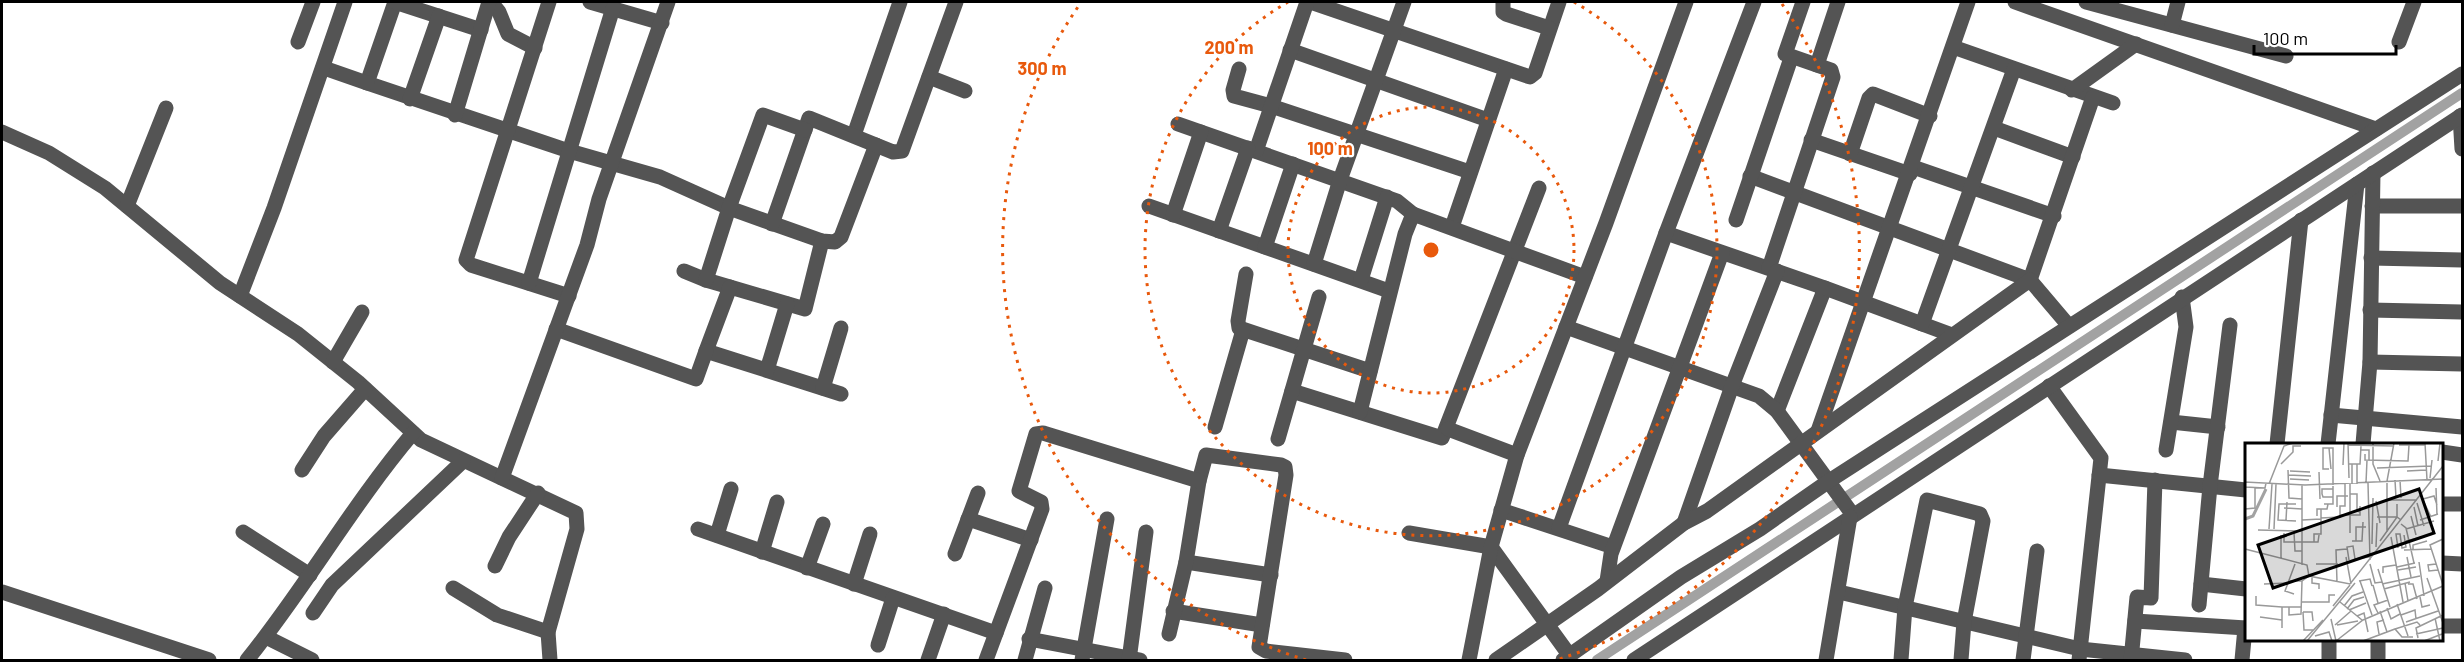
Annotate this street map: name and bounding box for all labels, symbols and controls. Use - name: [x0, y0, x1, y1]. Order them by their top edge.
- scale bar: [2254, 18, 2396, 56]
- text: 100 m: [2263, 27, 2308, 49]
- text: 200 m: [1204, 36, 1254, 58]
- text: 300 m: [1018, 57, 1066, 79]
- text: 100 m: [1307, 137, 1353, 159]
- centre of rings: [1421, 240, 1441, 260]
- inset map: [2245, 443, 2443, 641]

